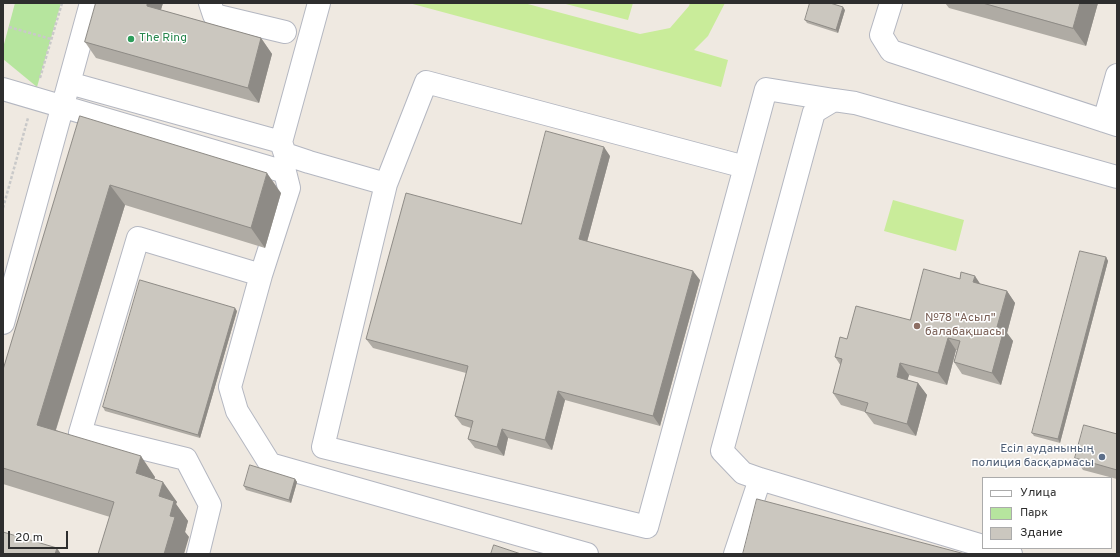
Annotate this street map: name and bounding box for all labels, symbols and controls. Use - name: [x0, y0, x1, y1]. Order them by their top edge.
- place label: The Ring: [139, 32, 187, 46]
- marker: The Ring: [126, 34, 136, 44]
- place label: №78 "Асыл" балабақшасы: [925, 312, 1005, 340]
- marker: №78 "Асыл" балабақшасы: [912, 321, 922, 331]
- place label: Есіл ауданының полиция басқармасы: [971, 443, 1094, 471]
- marker: Есіл ауданының полиция басқармасы: [1097, 452, 1107, 462]
- legend: [982, 477, 1112, 549]
- text: Улица: [1020, 485, 1056, 501]
- text: Парк: [1020, 505, 1048, 521]
- scale bar: [10, 523, 70, 549]
- text: Здание: [1020, 525, 1063, 541]
- text: 20 m: [15, 530, 43, 546]

